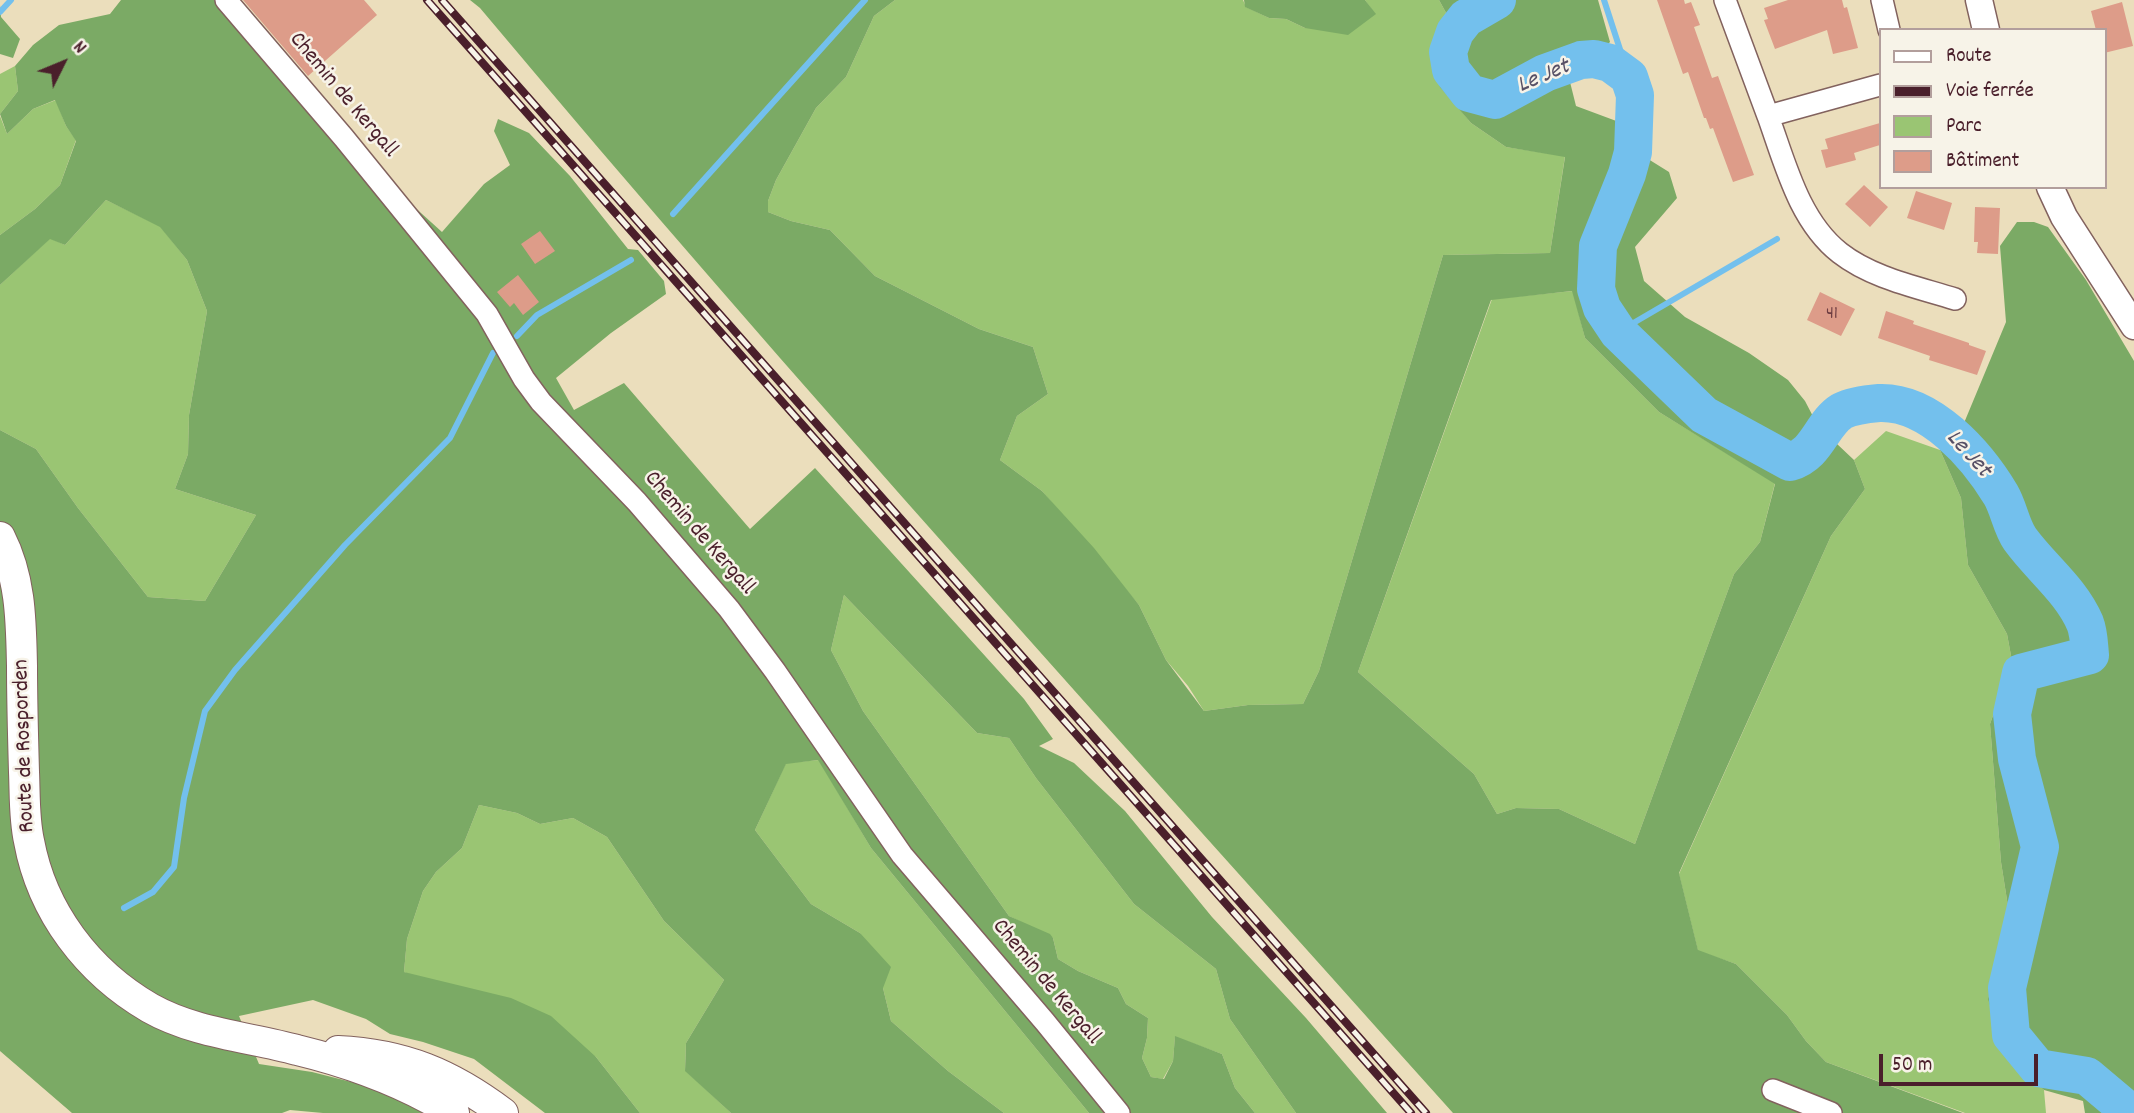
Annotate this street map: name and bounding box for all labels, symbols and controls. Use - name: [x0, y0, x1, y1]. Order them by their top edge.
- north arrow: [28, 28, 98, 98]
- street label: Chemin de Kergall: [282, 28, 402, 164]
- legend: [1878, 28, 2106, 189]
- text: N: [66, 36, 92, 61]
- text: Route: [1946, 42, 1992, 72]
- water label: Le Jet: [1514, 54, 1574, 102]
- text: Voie ferrée: [1946, 77, 2034, 107]
- text: Parc: [1946, 112, 1982, 142]
- text: Bâtiment: [1946, 147, 2019, 177]
- house number: 41: [1826, 304, 1838, 326]
- water label: Le Jet: [1938, 425, 1996, 485]
- street label: Chemin de Kergall: [637, 466, 759, 602]
- street label: Route de Rosporden: [9, 659, 43, 833]
- street label: Chemin de Kergall: [985, 915, 1105, 1051]
- scale bar: [1882, 1040, 2041, 1084]
- text: 50 m: [1892, 1051, 1932, 1081]

